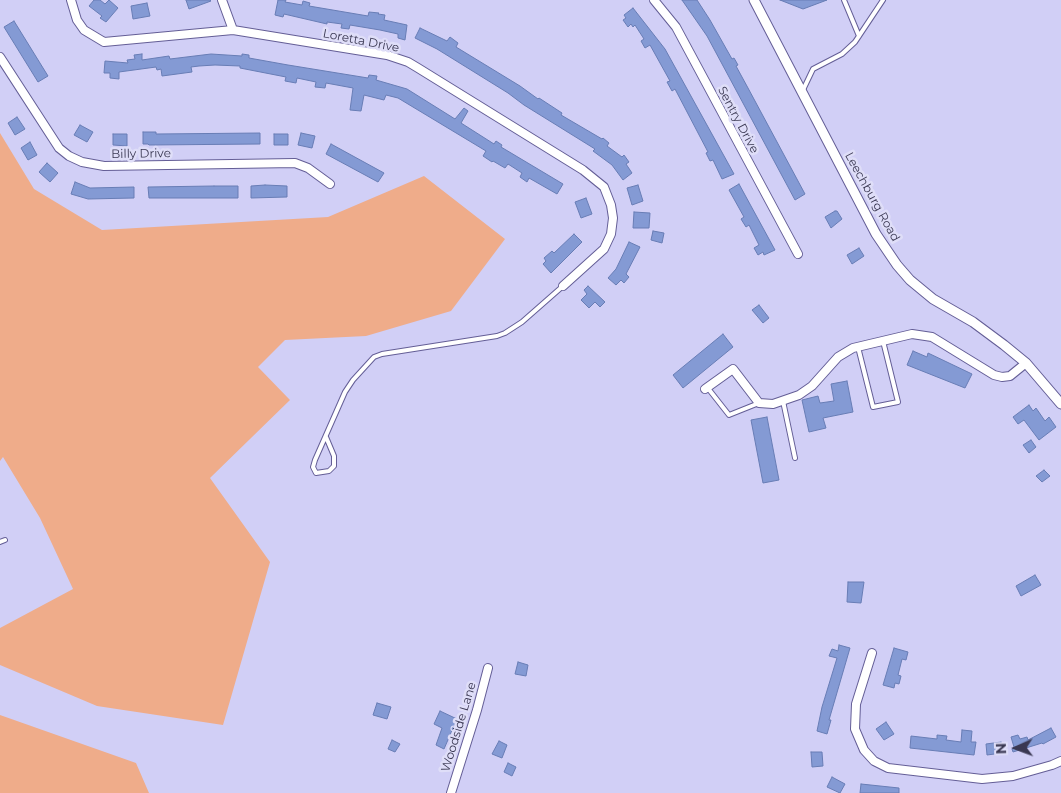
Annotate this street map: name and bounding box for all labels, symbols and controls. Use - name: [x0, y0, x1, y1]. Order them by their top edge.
- street label: Loretta Drive: [322, 27, 400, 55]
- street label: Sentry Drive: [714, 84, 762, 156]
- street label: Billy Drive: [111, 146, 171, 162]
- street label: Leechburg Road: [841, 150, 903, 244]
- street label: Woodside Lane: [439, 680, 479, 774]
- north arrow: [991, 723, 1041, 773]
- text: N: [992, 743, 1010, 754]

